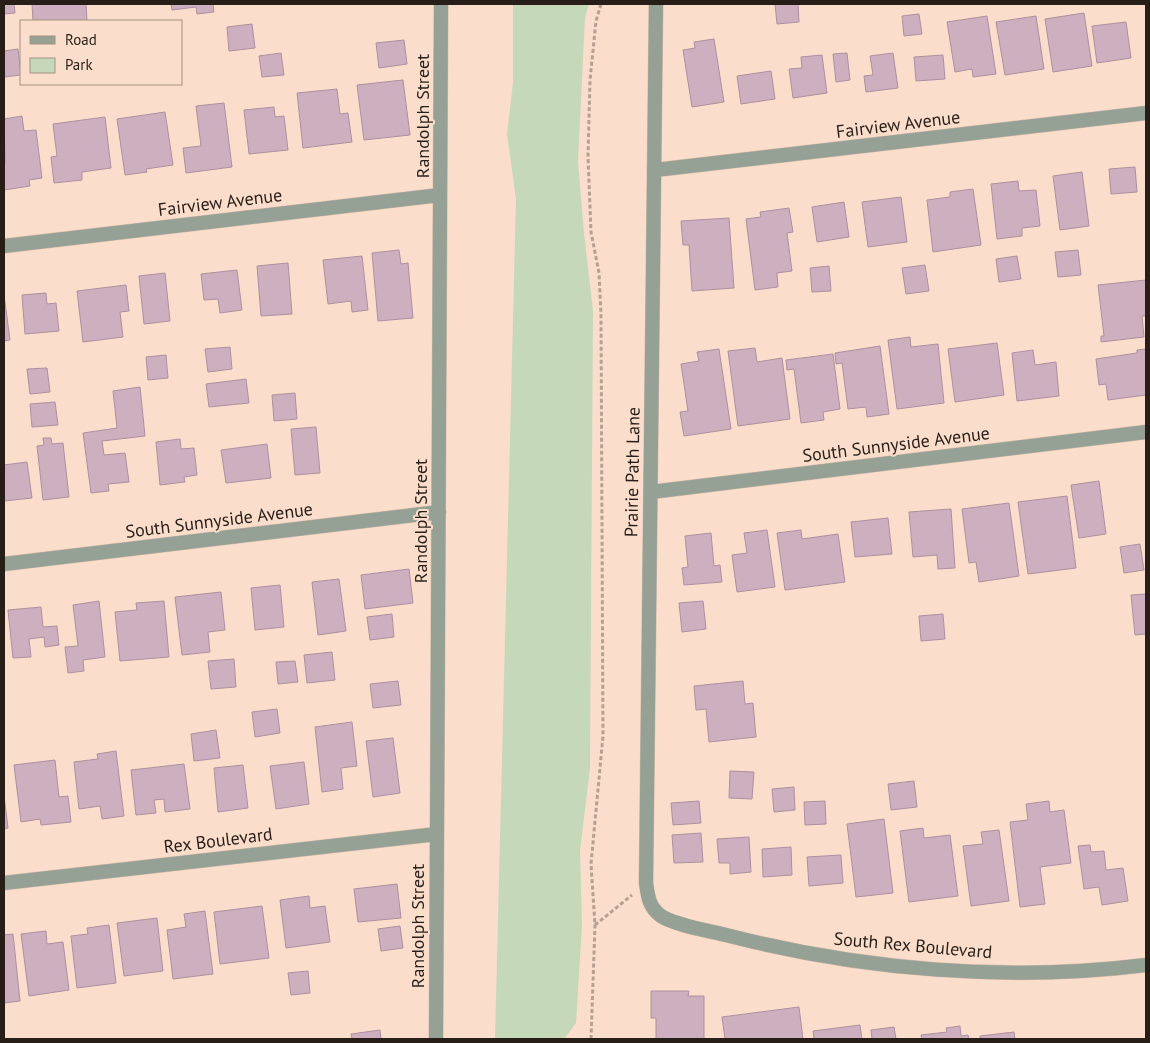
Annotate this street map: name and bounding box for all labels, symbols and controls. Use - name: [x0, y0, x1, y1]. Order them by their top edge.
- legend: [20, 20, 182, 85]
- text: Road: [65, 30, 97, 49]
- street label: Randolph Street: [411, 54, 434, 178]
- text: Park: [65, 55, 93, 74]
- street label: Fairview Avenue: [835, 105, 961, 143]
- street label: Fairview Avenue: [157, 183, 283, 221]
- street label: Prairie Path Lane: [619, 407, 645, 537]
- street label: South Sunnyside Avenue: [801, 421, 991, 467]
- street label: Randolph Street: [409, 459, 432, 583]
- street label: South Sunnyside Avenue: [124, 497, 314, 543]
- street label: Rex Boulevard: [162, 822, 274, 858]
- street label: Randolph Street: [406, 864, 429, 988]
- street label: South Rex Boulevard: [833, 927, 993, 963]

